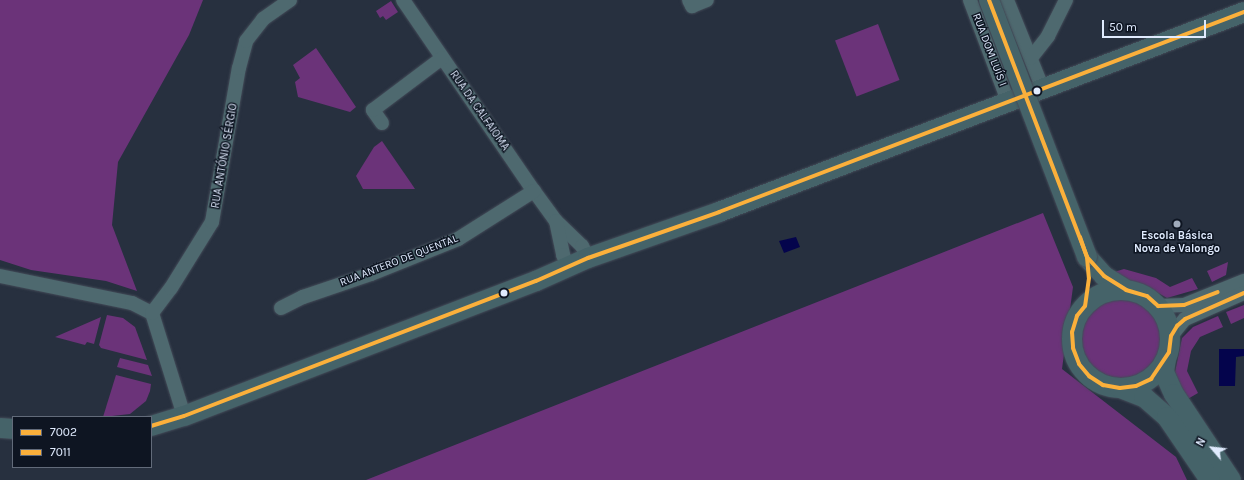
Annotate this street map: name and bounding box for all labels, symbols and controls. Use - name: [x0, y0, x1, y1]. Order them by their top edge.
- street label: RUA DOM LUÍS I: [969, 12, 1009, 88]
- scale bar: [1104, 12, 1208, 38]
- text: 50 m: [1109, 20, 1137, 34]
- street label: RUA DA CALFAIOMA: [446, 69, 512, 153]
- unlabelled marker: [1032, 86, 1042, 96]
- street label: RUA ANTÓNIO SÉRGIO: [209, 102, 241, 210]
- marker: Escola Básica Nova de Valongo: [1172, 219, 1182, 229]
- place label: Escola Básica Nova de Valongo: [1134, 230, 1220, 256]
- street label: RUA ANTERO DE QUENTAL: [338, 232, 460, 290]
- unlabelled marker: [499, 288, 509, 298]
- legend: [12, 416, 152, 468]
- text: 7002: [50, 425, 77, 439]
- north arrow: [1192, 428, 1232, 468]
- text: N: [1193, 436, 1209, 449]
- text: 7011: [50, 445, 71, 459]

